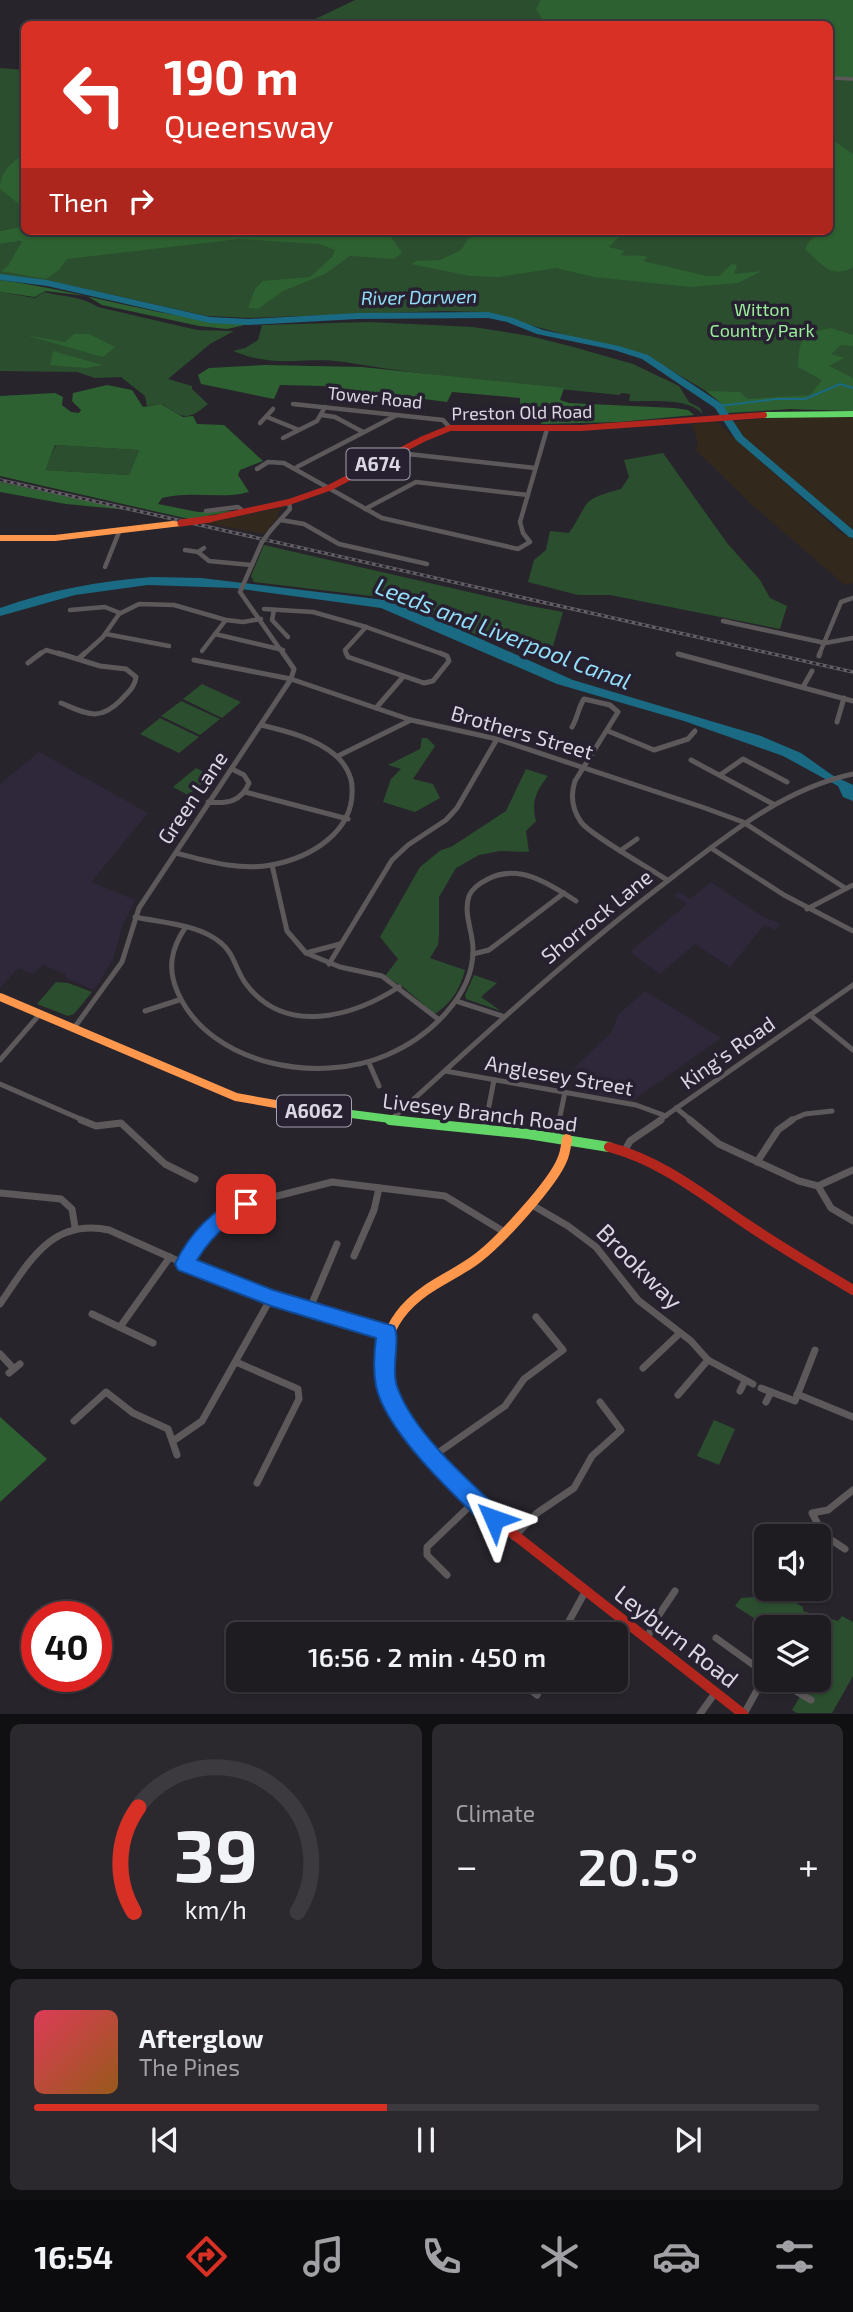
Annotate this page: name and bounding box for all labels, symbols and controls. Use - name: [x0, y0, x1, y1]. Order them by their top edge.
- text: 190 m: [164, 46, 299, 105]
- icon: left: [49, 49, 140, 140]
- text: Queensway: [164, 106, 334, 144]
- icon: right: [122, 182, 160, 220]
- text: Then: [49, 186, 108, 217]
- water label: River Darwen: [361, 284, 477, 309]
- park label: Witton Country Park: [709, 298, 815, 341]
- street label: Tower Road: [327, 381, 424, 413]
- street label: Preston Old Road: [451, 400, 593, 424]
- road number: A674: [346, 449, 410, 480]
- water label: Leeds and Liverpool Canal: [371, 571, 635, 695]
- street label: Brothers Street: [448, 699, 596, 764]
- street label: Green Lane: [152, 746, 232, 848]
- street label: Shorrock Lane: [535, 863, 657, 968]
- street label: King's Road: [675, 1010, 779, 1093]
- street label: Anglesey Street: [483, 1049, 635, 1100]
- street label: Livesey Branch Road: [381, 1087, 579, 1136]
- road number: A6062: [277, 1096, 351, 1126]
- pin: [216, 1174, 276, 1234]
- icon: arrive: [227, 1185, 265, 1223]
- street label: Brookway: [591, 1217, 689, 1315]
- position arrow: [457, 1482, 531, 1556]
- map controls: [754, 1524, 831, 1692]
- button: sound: [754, 1524, 831, 1601]
- street label: Leyburn Road: [609, 1578, 745, 1693]
- speed limit sign: 40: [21, 1601, 112, 1692]
- button: layers: [754, 1615, 831, 1692]
- text: 16:56 · 2 min · 450 m: [308, 1641, 546, 1672]
- text: Climate: [456, 1799, 535, 1827]
- text: 39: [174, 1810, 258, 1898]
- text: 20.5°: [577, 1834, 698, 1896]
- text: −: [456, 1842, 478, 1888]
- text: +: [798, 1842, 819, 1888]
- text: km/h: [185, 1894, 247, 1924]
- text: Afterglow: [139, 2022, 264, 2053]
- text: The Pines: [139, 2053, 240, 2081]
- icon: previous: [146, 2121, 184, 2159]
- icon: pause: [407, 2121, 445, 2159]
- icon: next: [669, 2121, 707, 2159]
- icon: directions: [182, 2232, 231, 2281]
- icon: music: [299, 2232, 348, 2281]
- icon: phone: [417, 2232, 466, 2281]
- icon: climate: [535, 2232, 584, 2281]
- icon: car: [652, 2232, 701, 2281]
- icon: filters: [770, 2232, 819, 2281]
- text: 16:54: [34, 2237, 113, 2275]

